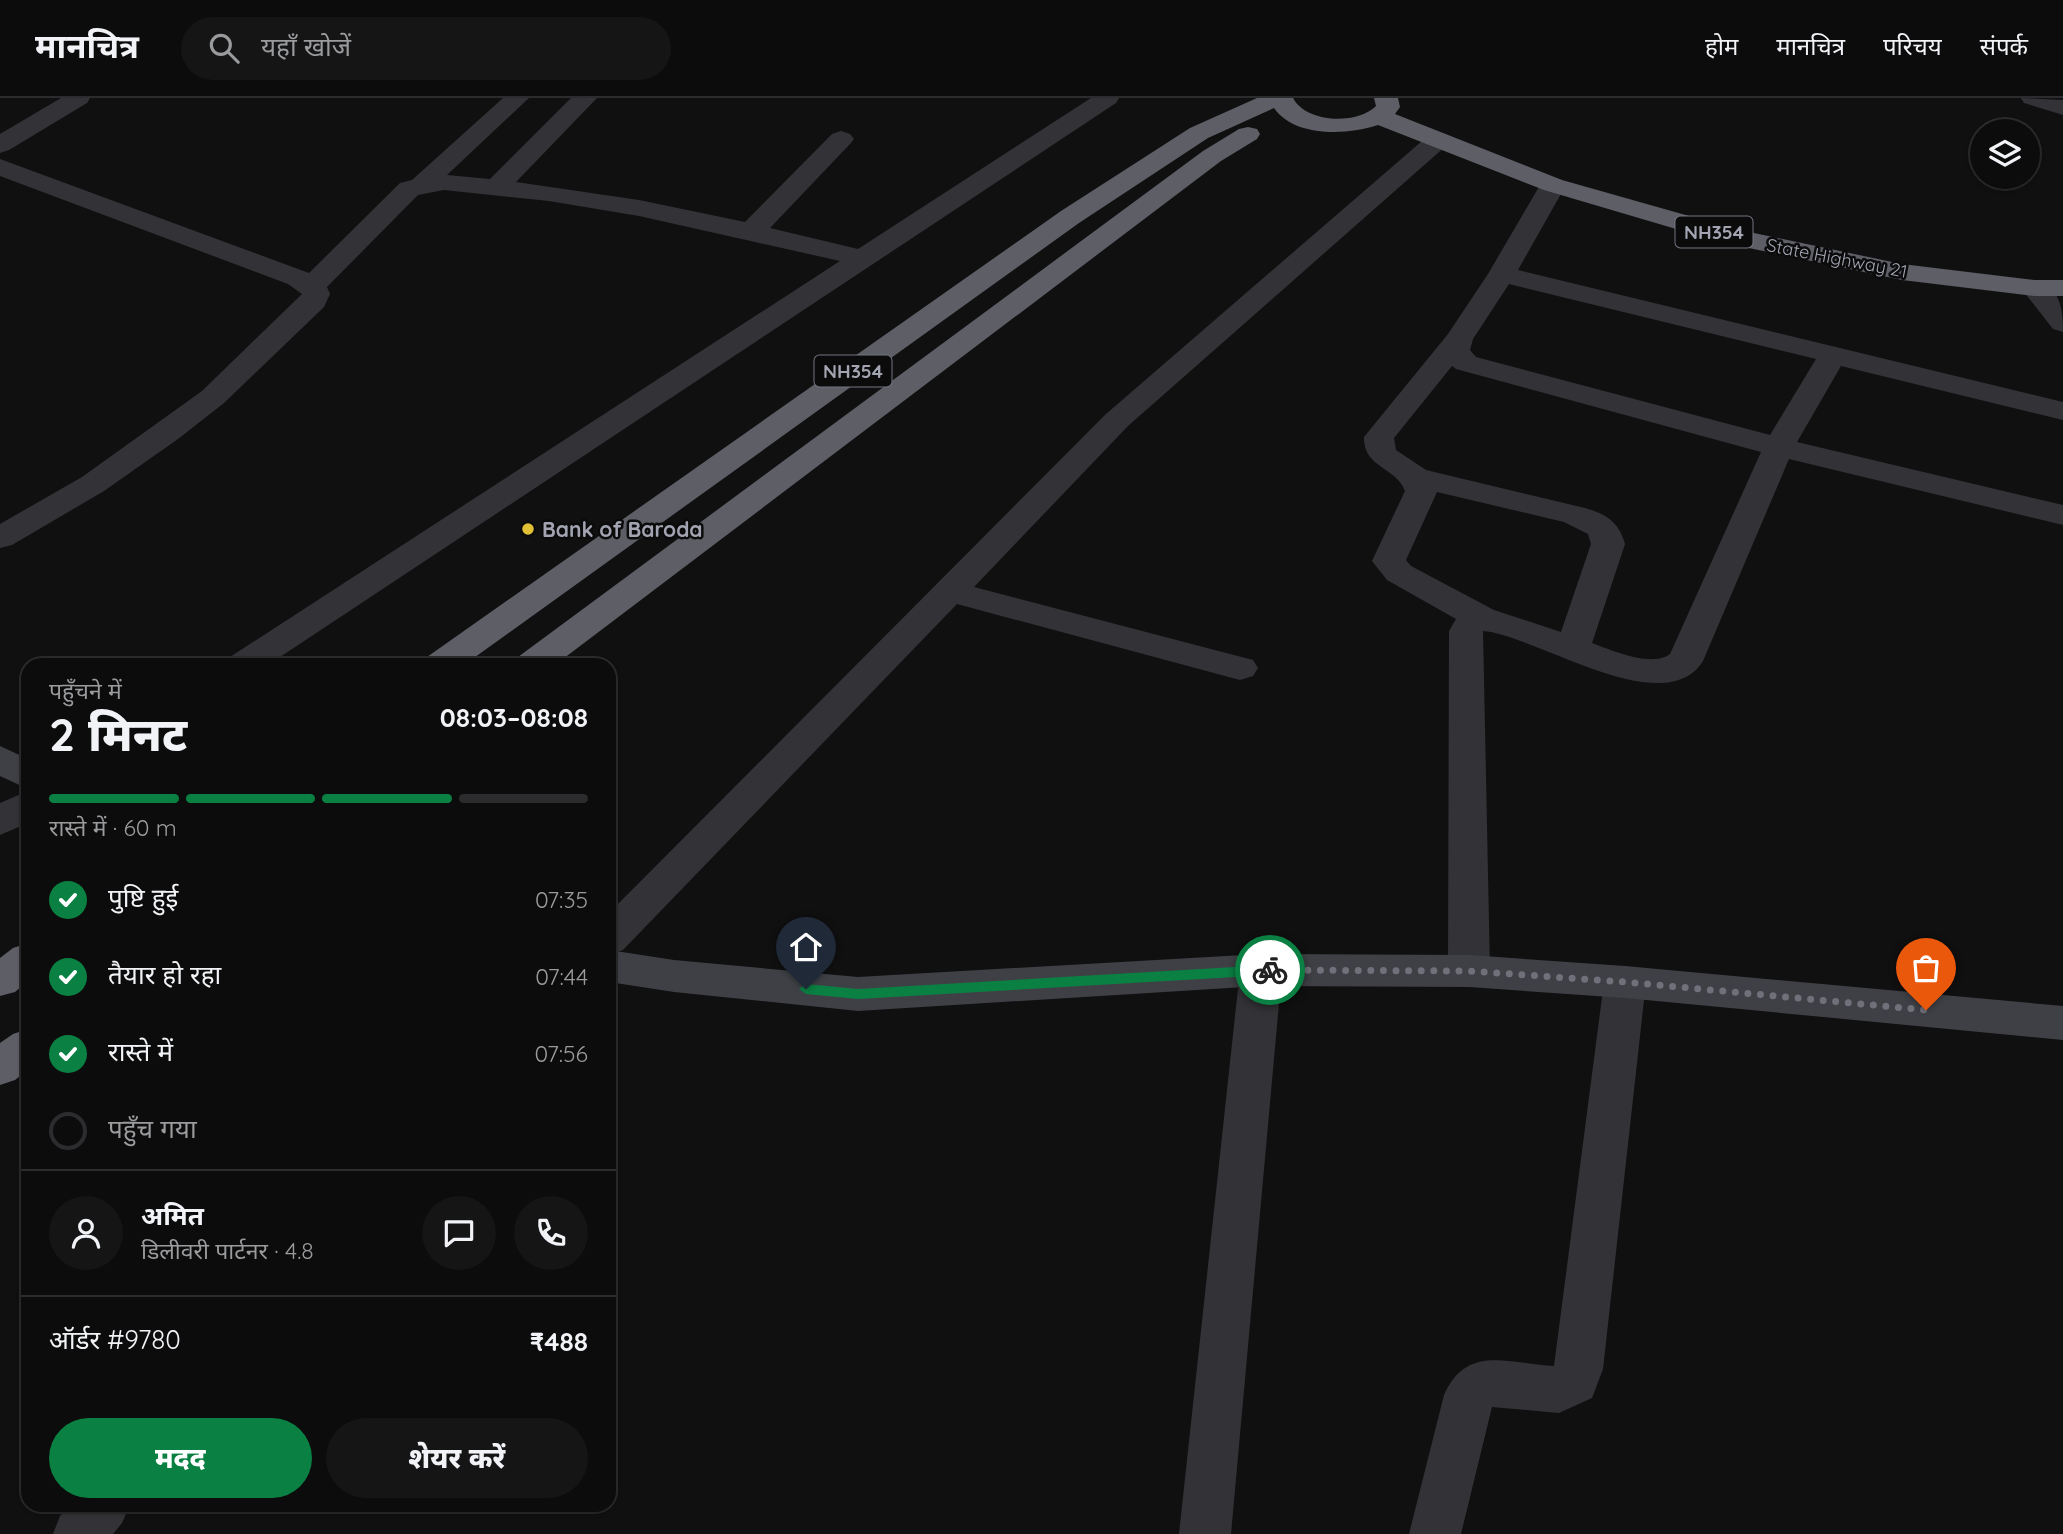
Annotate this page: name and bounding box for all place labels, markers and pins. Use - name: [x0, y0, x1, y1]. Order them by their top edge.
- place label: Bank of Baroda: [542, 516, 703, 542]
- marker: Bank of Baroda: [520, 521, 536, 537]
- pin: [776, 917, 836, 989]
- pin: [1896, 938, 1956, 1010]

